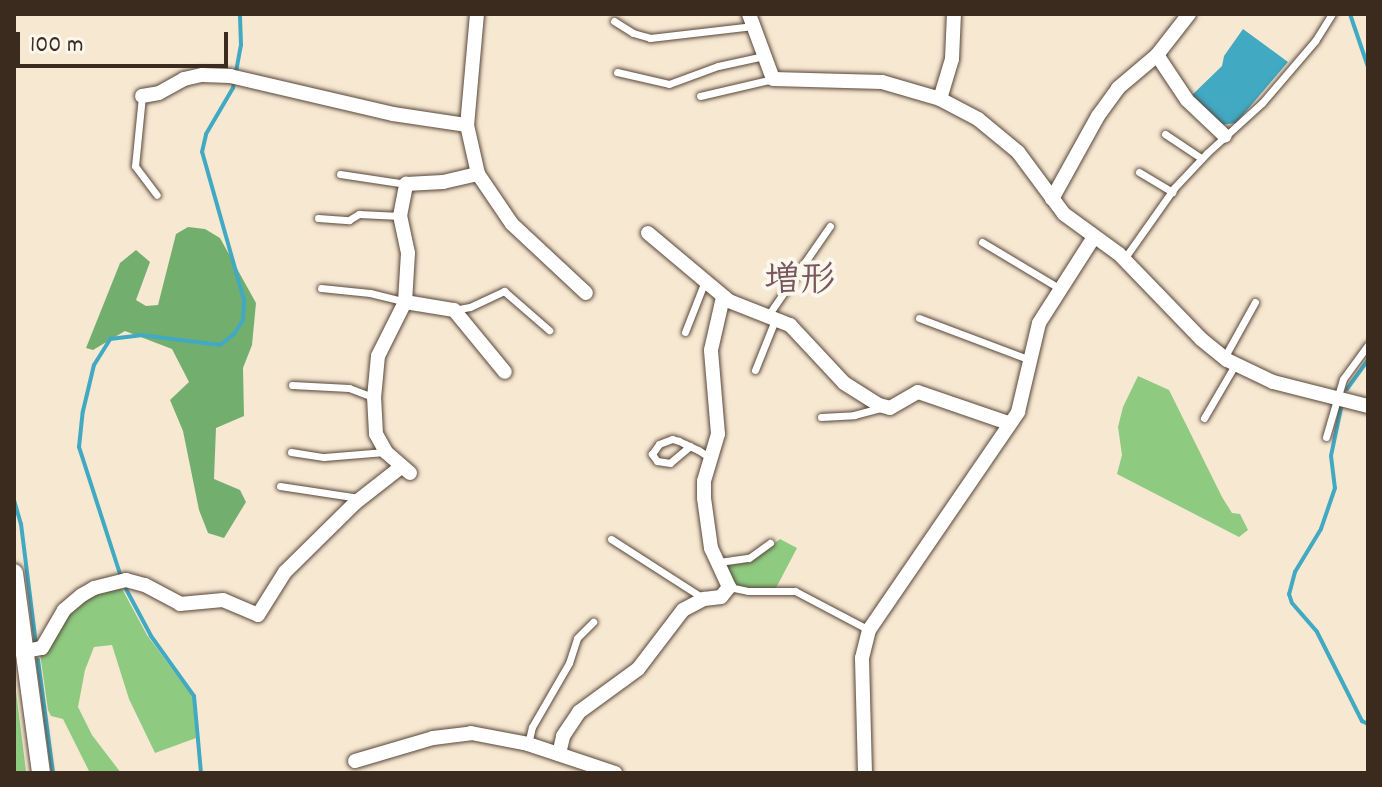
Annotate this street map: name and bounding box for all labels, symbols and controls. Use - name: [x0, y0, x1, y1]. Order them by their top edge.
- scale bar: [20, 16, 232, 66]
- text: 100 m: [30, 29, 83, 63]
- district label: 増形: [764, 262, 836, 306]

